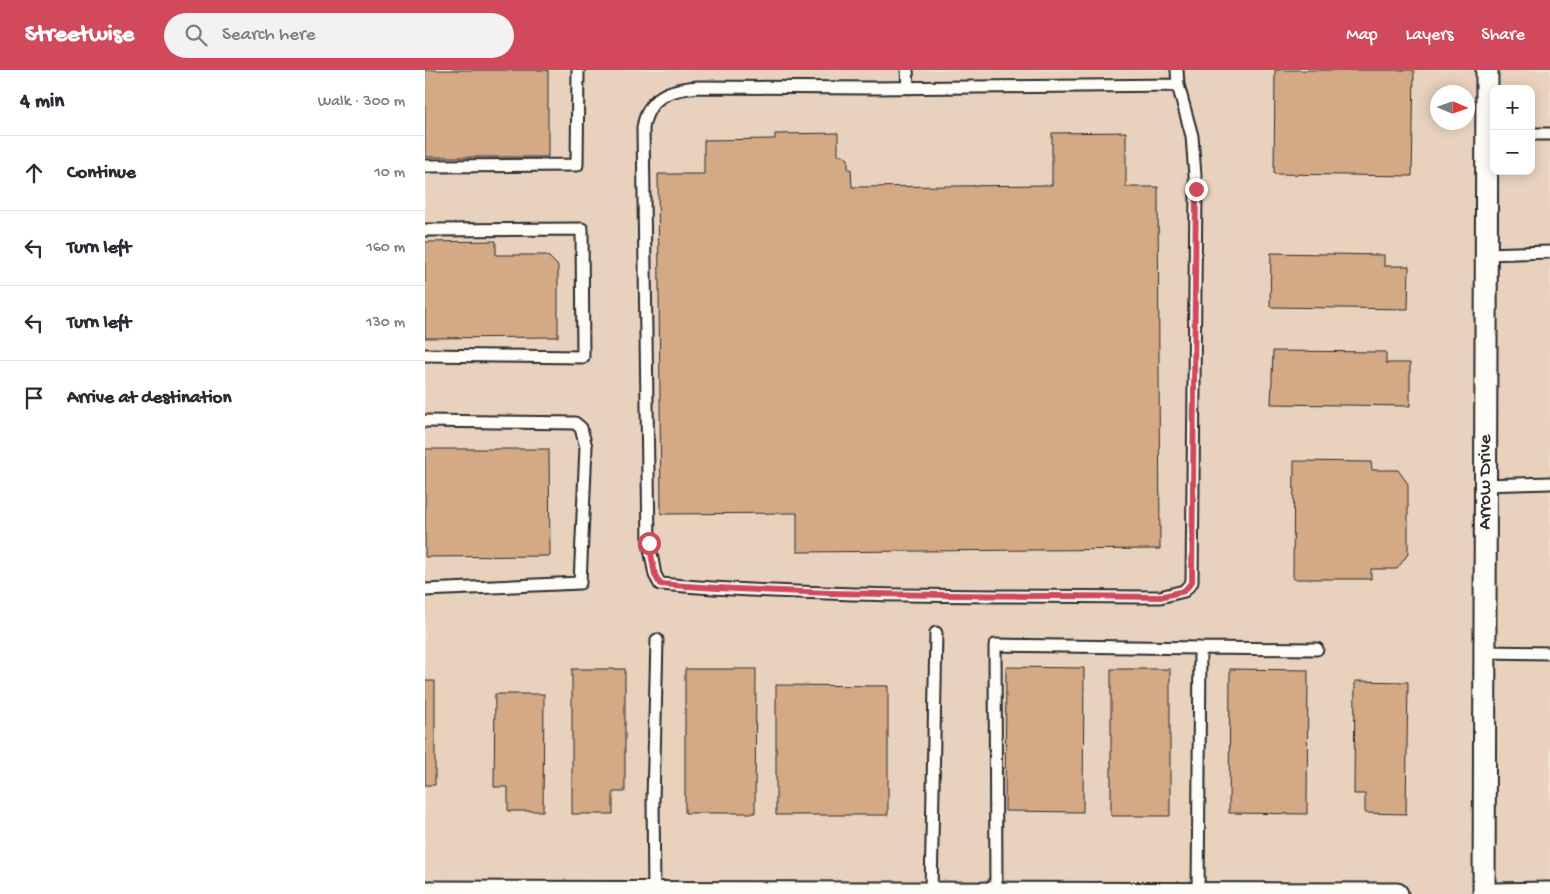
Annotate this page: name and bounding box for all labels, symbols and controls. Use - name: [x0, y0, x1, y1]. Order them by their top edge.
- search box: [164, 13, 514, 58]
- text: Streetwise: [25, 21, 134, 50]
- icon: search: [182, 21, 210, 49]
- text: Search here: [222, 24, 316, 47]
- text: Map: [1346, 25, 1378, 46]
- text: Layers: [1406, 25, 1453, 46]
- text: Share: [1481, 25, 1525, 46]
- north arrow: [1430, 85, 1475, 130]
- map controls: [1490, 85, 1535, 175]
- button: +: [1490, 85, 1535, 130]
- text: 4 min: [20, 90, 64, 115]
- text: Walk · 300 m: [318, 93, 405, 112]
- button: −: [1490, 130, 1535, 175]
- icon: ahead: [20, 159, 48, 187]
- text: Continue: [67, 162, 136, 185]
- text: 10 m: [374, 164, 405, 183]
- route end: [1185, 178, 1208, 201]
- icon: left: [20, 234, 48, 262]
- text: Turn left: [67, 237, 131, 260]
- text: 160 m: [366, 239, 405, 258]
- icon: left: [20, 309, 48, 337]
- text: Turn left: [67, 312, 131, 335]
- text: 130 m: [366, 314, 405, 333]
- icon: arrive: [20, 384, 48, 412]
- text: Arrive at destination: [67, 387, 231, 410]
- street label: Arrow Drive: [1474, 434, 1497, 530]
- route start: [638, 532, 661, 555]

